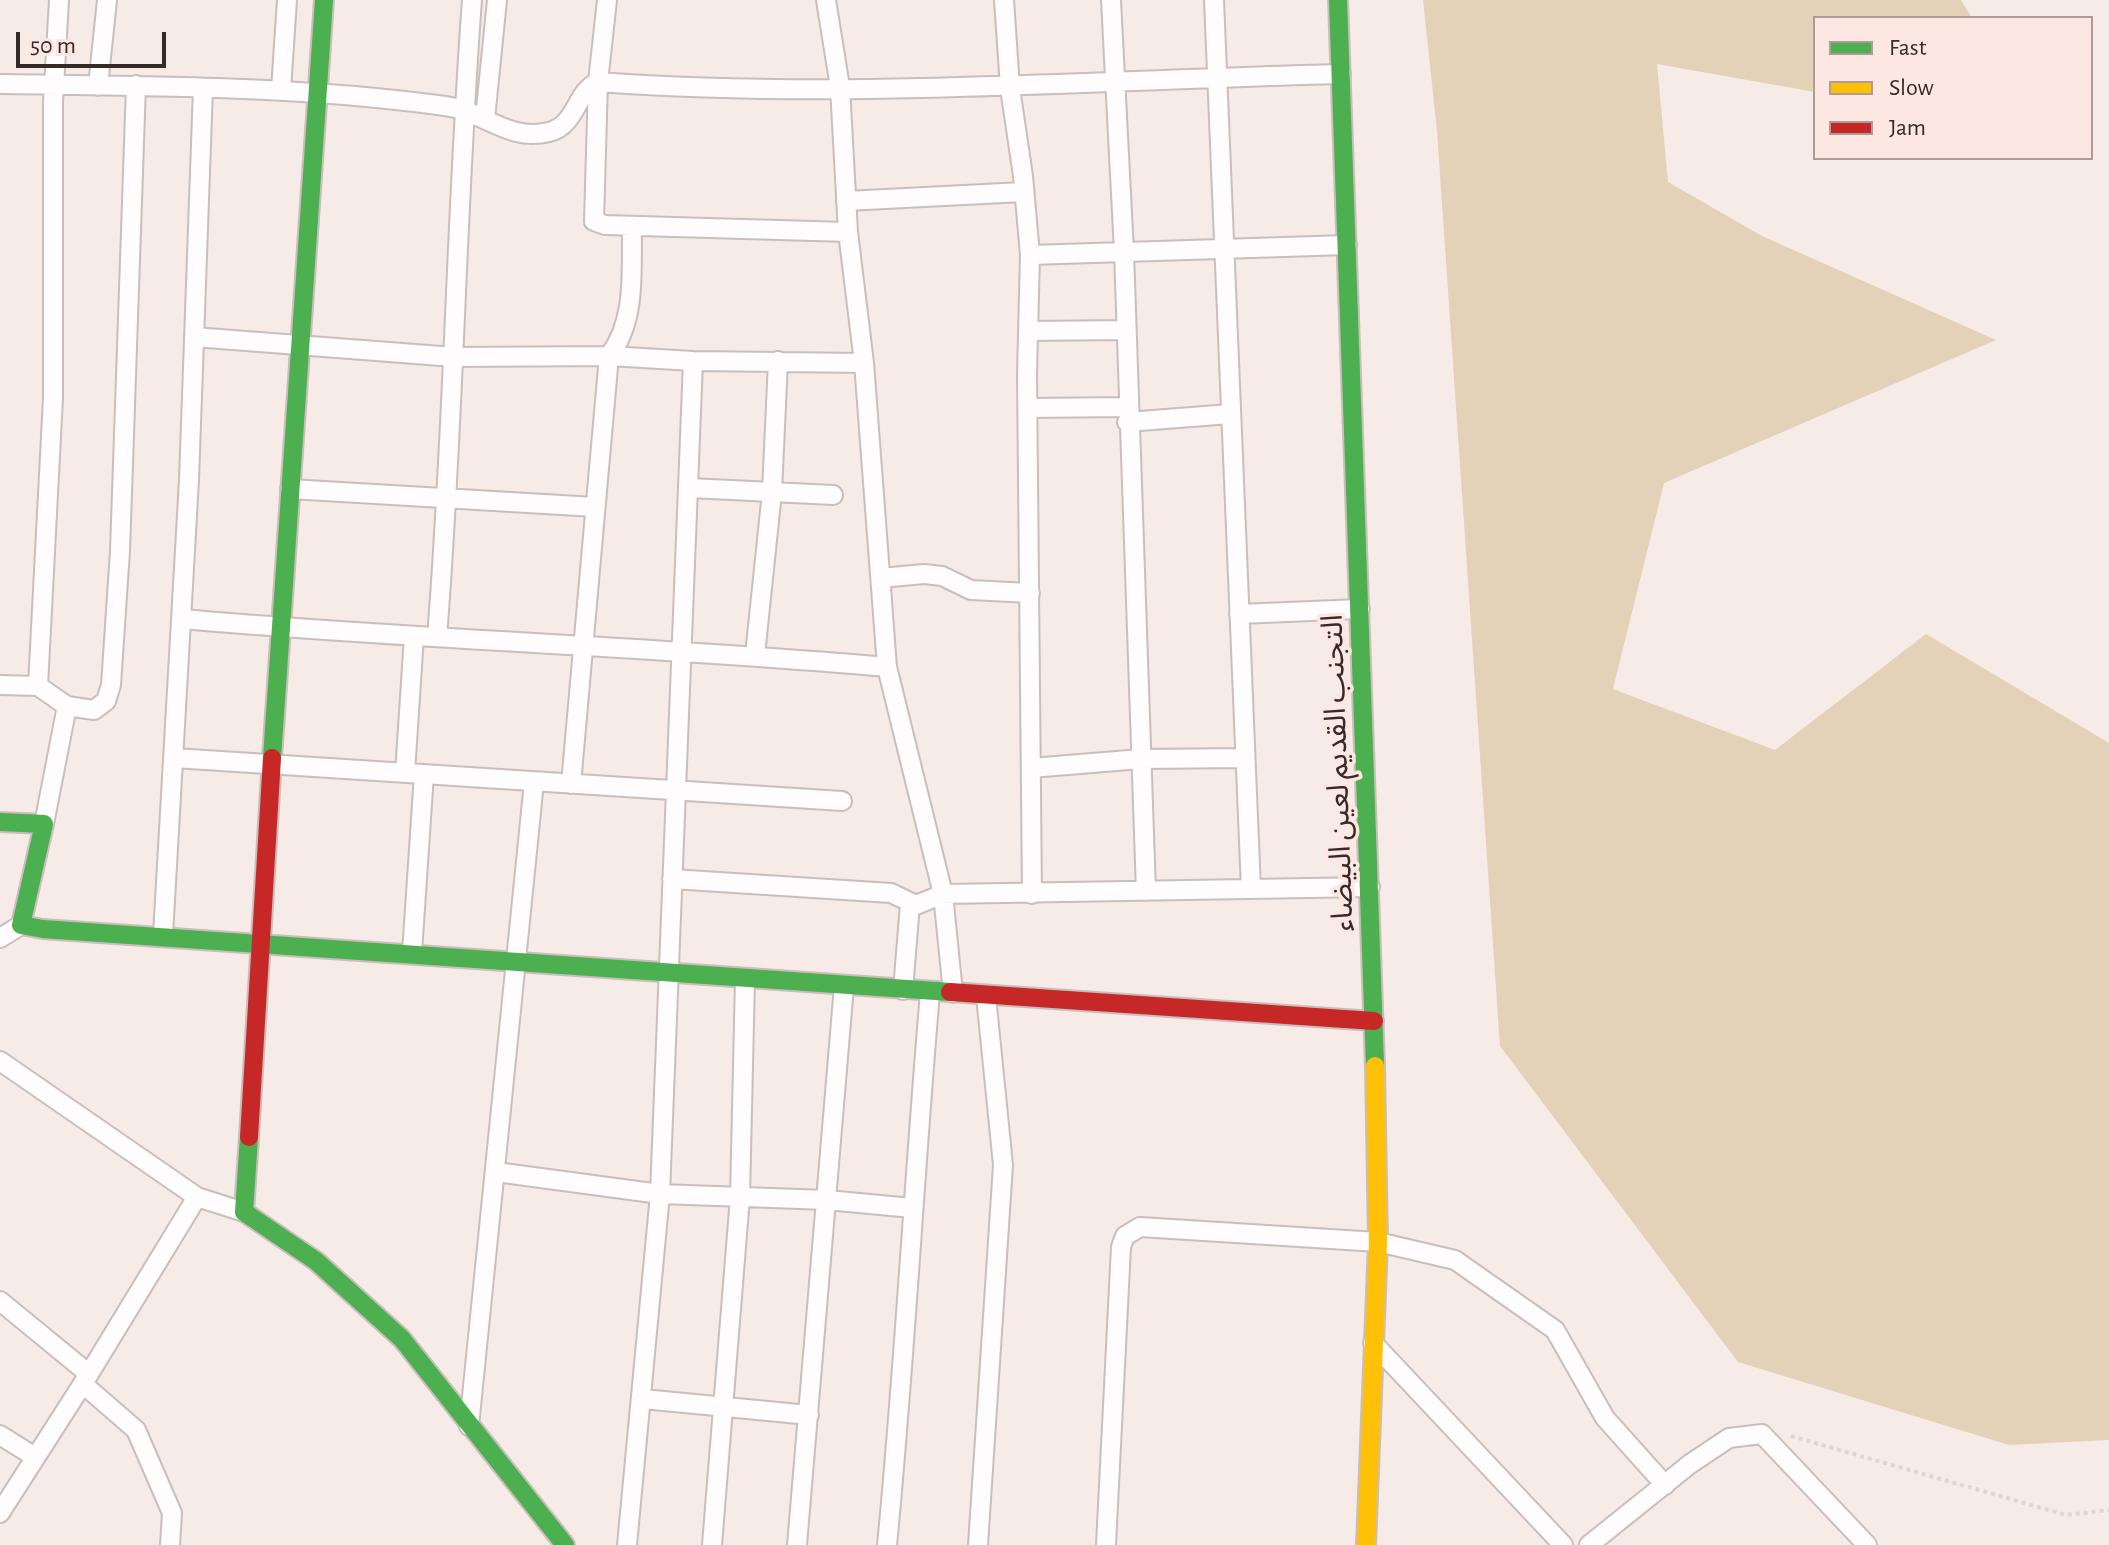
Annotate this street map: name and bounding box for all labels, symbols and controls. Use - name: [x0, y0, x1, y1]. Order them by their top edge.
- scale bar: [20, 16, 170, 66]
- legend: [1813, 16, 2093, 160]
- text: 50 m: [30, 34, 76, 58]
- text: Fast: [1889, 36, 1926, 60]
- text: Slow: [1889, 76, 1934, 100]
- text: Jam: [1889, 116, 1926, 140]
- street label: التجنب القديم لعين البيضاء: [1314, 614, 1362, 932]

